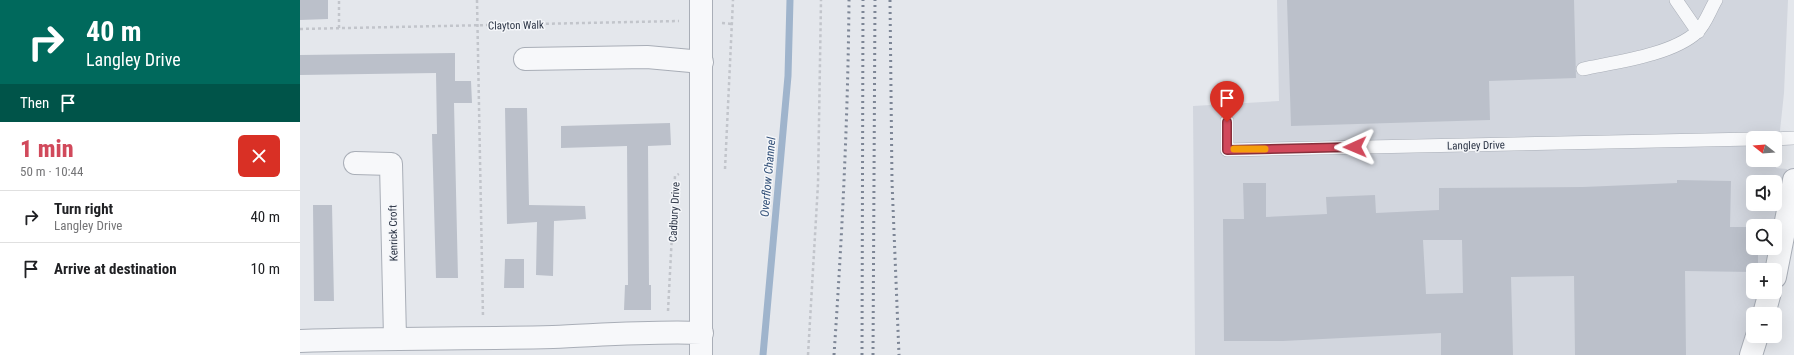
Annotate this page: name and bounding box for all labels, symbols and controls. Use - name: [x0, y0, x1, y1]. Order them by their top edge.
- text: 40 m: [86, 15, 142, 48]
- icon: right: [20, 16, 72, 68]
- street label: Clayton Walk: [488, 19, 544, 32]
- text: Langley Drive: [86, 49, 181, 70]
- pin: [1210, 81, 1244, 122]
- icon: arrive: [1216, 87, 1238, 109]
- icon: arrive: [57, 92, 79, 114]
- text: Then: [20, 94, 49, 112]
- position arrow: [1334, 126, 1376, 168]
- north arrow: [1746, 131, 1782, 167]
- map controls: [1746, 131, 1782, 343]
- text: 1 min: [20, 135, 74, 163]
- button: close: [238, 135, 280, 177]
- water label: Overflow Channel: [758, 136, 778, 218]
- street label: Langley Drive: [1447, 138, 1505, 153]
- text: 50 m · 10:44: [20, 164, 83, 179]
- button: sound: [1746, 175, 1782, 211]
- street label: Cadbury Drive: [666, 182, 683, 242]
- text: Turn right: [54, 200, 113, 218]
- street label: Kenrick Croft: [387, 205, 400, 261]
- icon: right: [20, 206, 42, 228]
- text: 40 m: [250, 208, 280, 226]
- text: Langley Drive: [54, 218, 122, 233]
- button: search: [1746, 219, 1782, 255]
- icon: arrive: [20, 258, 42, 280]
- text: Arrive at destination: [54, 260, 177, 278]
- text: 10 m: [250, 260, 280, 278]
- button: +: [1746, 263, 1782, 299]
- button: −: [1746, 307, 1782, 343]

